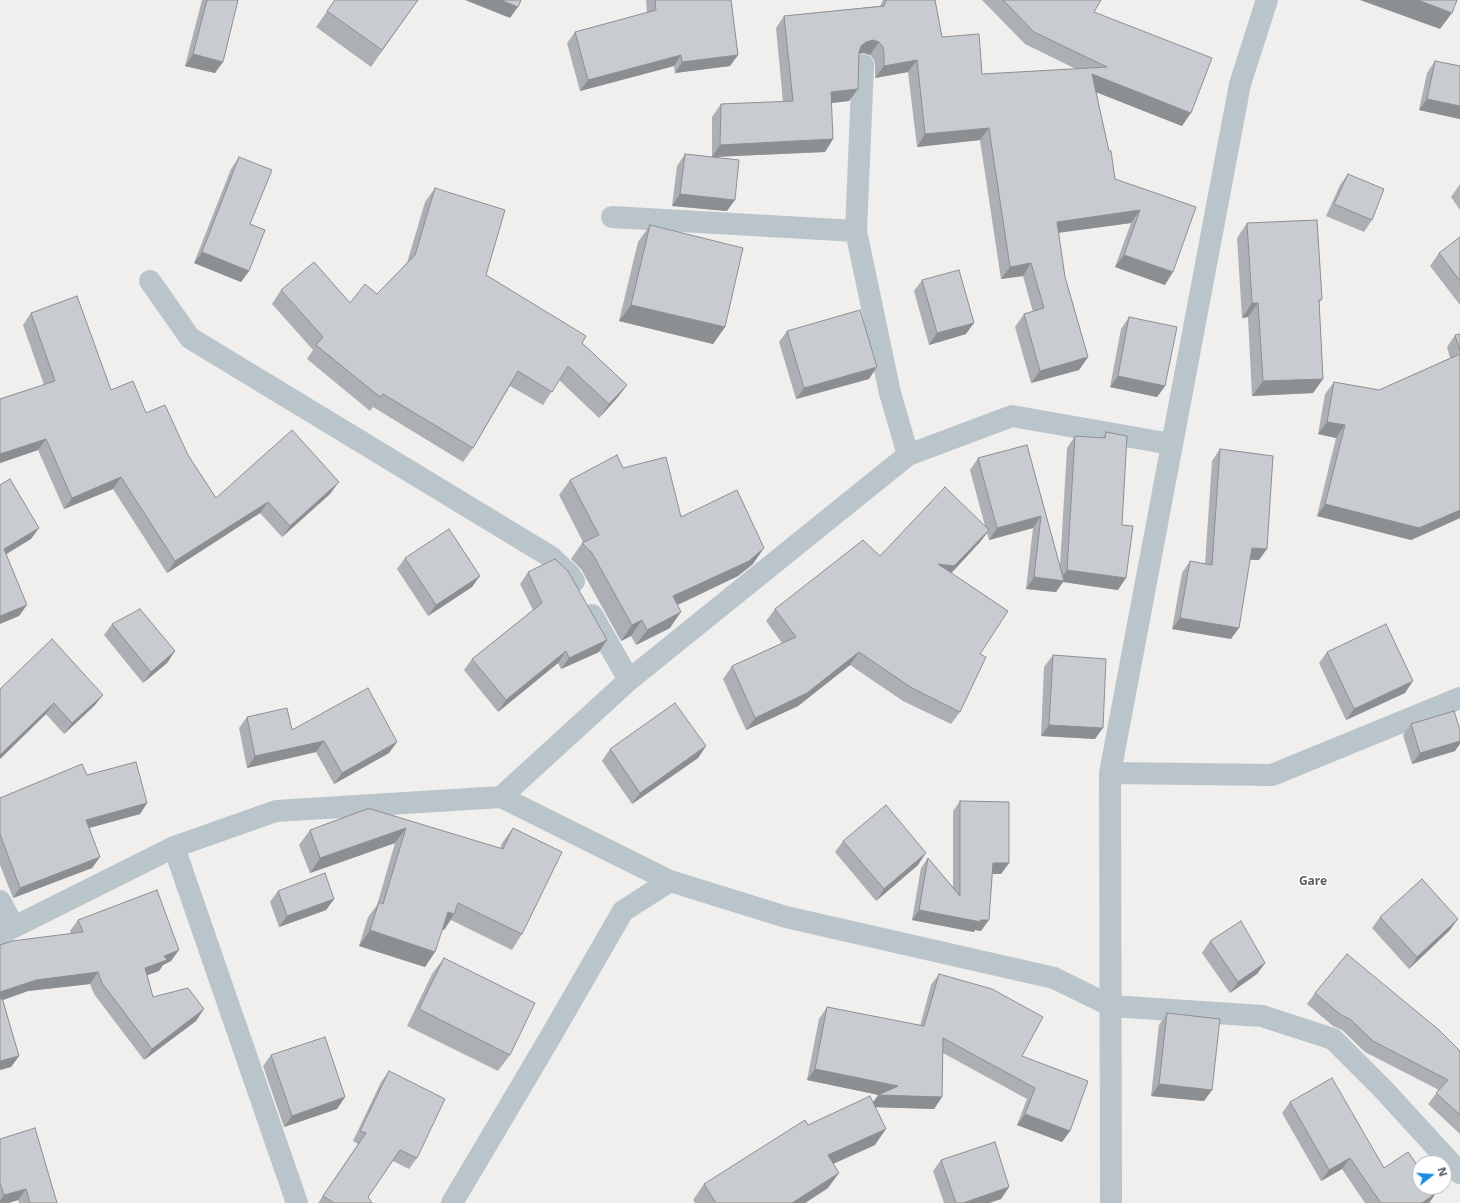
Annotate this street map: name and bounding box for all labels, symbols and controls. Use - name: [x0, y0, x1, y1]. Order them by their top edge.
- district label: Gare: [1299, 875, 1327, 889]
- north arrow: [1412, 1155, 1452, 1195]
- text: N: [1435, 1165, 1451, 1178]

